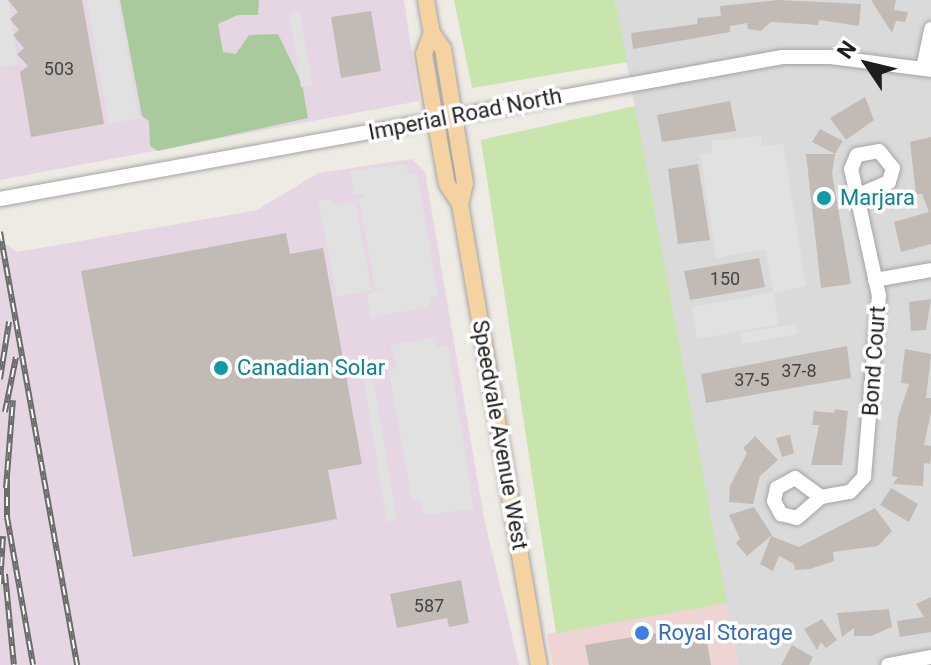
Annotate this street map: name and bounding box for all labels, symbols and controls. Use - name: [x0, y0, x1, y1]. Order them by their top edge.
- north arrow: [827, 24, 907, 104]
- text: N: [832, 36, 862, 63]
- house number: 503: [44, 58, 74, 80]
- street label: Imperial Road North: [366, 82, 564, 146]
- place label: Marjara: [840, 185, 915, 211]
- marker: Marjara: [815, 189, 833, 207]
- house number: 150: [710, 268, 740, 290]
- street label: Bond Court: [857, 305, 891, 417]
- street label: Speedvale Avenue West: [467, 318, 533, 552]
- place label: Canadian Solar: [237, 355, 385, 381]
- marker: Canadian Solar: [212, 359, 230, 377]
- house number: 37-8: [781, 360, 817, 382]
- house number: 37-5: [734, 369, 770, 391]
- house number: 587: [414, 595, 444, 617]
- place label: Royal Storage: [658, 620, 793, 646]
- marker: Royal Storage: [633, 624, 651, 642]

